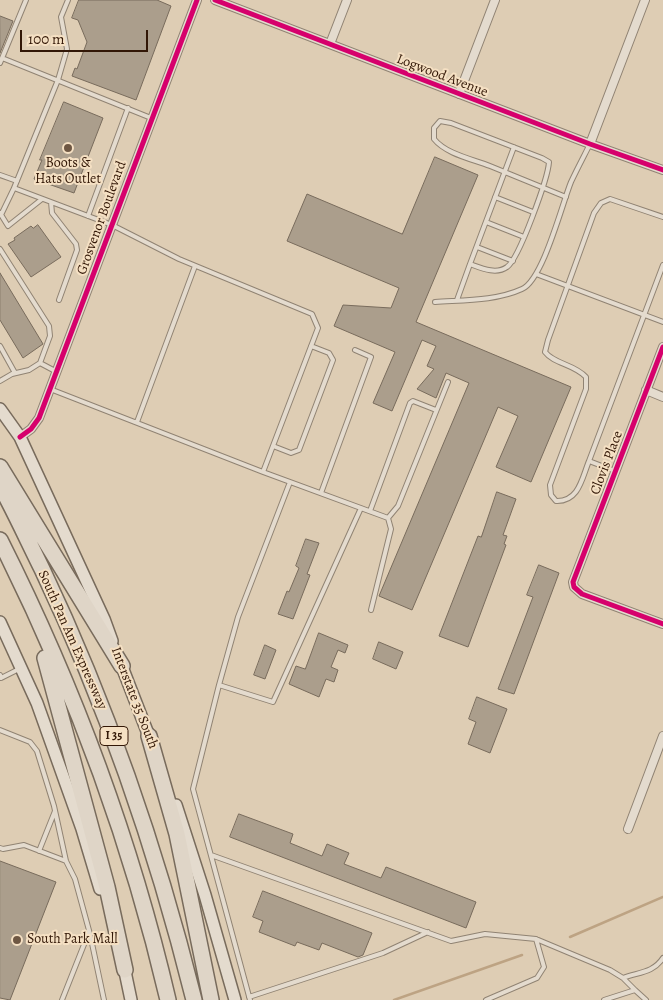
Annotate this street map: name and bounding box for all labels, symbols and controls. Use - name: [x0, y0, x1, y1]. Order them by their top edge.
- scale bar: [22, 20, 150, 52]
- text: 100 m: [28, 29, 65, 49]
- street label: Logwood Avenue: [394, 51, 490, 101]
- marker: Boots & Hats Outlet: [62, 142, 74, 154]
- place label: Boots & Hats Outlet: [35, 156, 101, 188]
- street label: Grosvenor Boulevard: [74, 159, 130, 277]
- street label: Clovis Place: [587, 429, 627, 497]
- street label: South Pan Am Expressway: [34, 568, 110, 712]
- street label: Interstate 35 South: [107, 645, 161, 751]
- road number: I 35: [100, 726, 128, 746]
- place label: South Park Mall: [27, 932, 118, 948]
- marker: South Park Mall: [11, 934, 23, 946]

